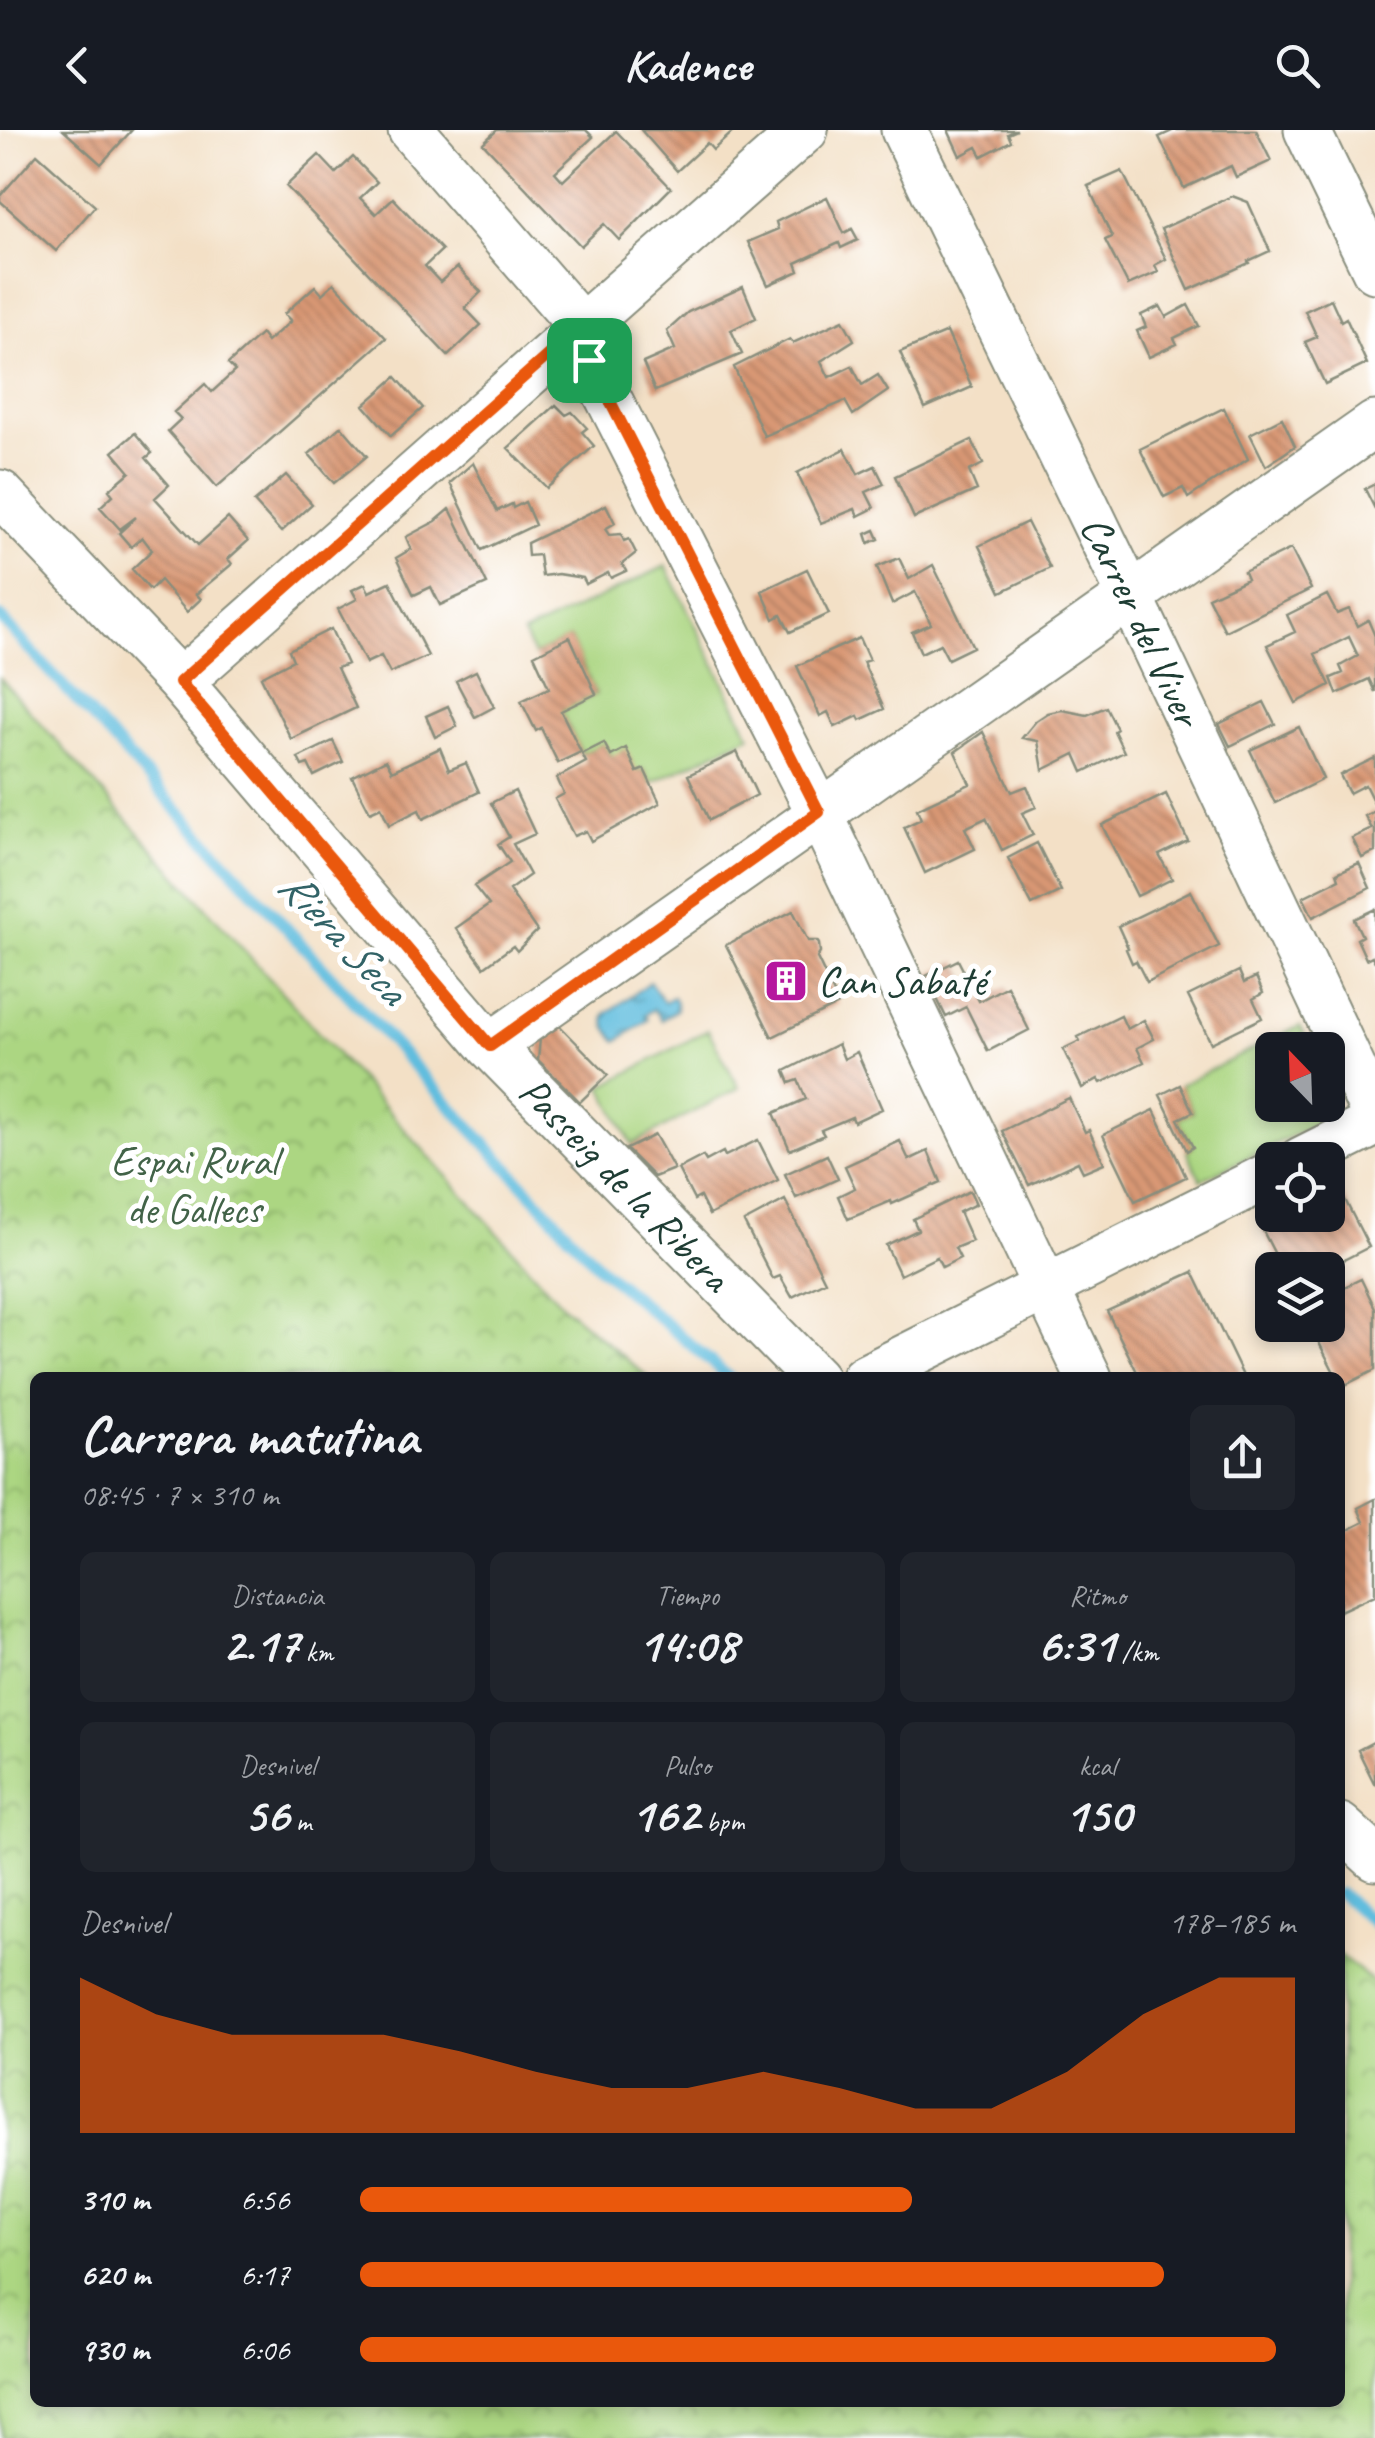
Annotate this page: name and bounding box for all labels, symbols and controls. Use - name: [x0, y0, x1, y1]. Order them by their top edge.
- text: Kadence: [624, 37, 751, 94]
- icon: back: [50, 38, 105, 93]
- icon: search: [1270, 38, 1325, 93]
- pin: [547, 318, 632, 403]
- icon: arrive: [562, 333, 617, 388]
- street label: Carrer del Viver: [1069, 507, 1215, 737]
- water label: Riera Seca: [267, 858, 422, 1019]
- place label: Can Sabaté: [818, 955, 992, 1008]
- building icon: Can Sabaté: [763, 958, 809, 1004]
- north arrow: [1255, 1032, 1345, 1122]
- map controls: [1255, 1032, 1345, 1342]
- street label: Passeig de la Ribera: [508, 1065, 744, 1305]
- park label: Espai Rural de Gallecs: [111, 1135, 284, 1236]
- button: locate: [1255, 1142, 1345, 1232]
- button: layers: [1255, 1252, 1345, 1342]
- text: Carrera matutina: [80, 1401, 418, 1471]
- button: share: [1190, 1405, 1295, 1510]
- text: 08:45 · 7 × 310 m: [80, 1474, 278, 1515]
- text: Distancia: [232, 1578, 323, 1613]
- text: Tiempo: [656, 1578, 719, 1613]
- text: Ritmo: [1069, 1578, 1126, 1613]
- text: 2.17: [222, 1613, 299, 1676]
- text: 14:08: [638, 1613, 737, 1676]
- text: 6:31: [1037, 1613, 1115, 1676]
- text: km: [299, 1634, 333, 1669]
- text: /km: [1115, 1634, 1158, 1669]
- text: Desnivel: [239, 1748, 316, 1783]
- text: Pulso: [664, 1748, 711, 1783]
- text: kcal: [1079, 1748, 1116, 1783]
- text: 56: [244, 1783, 289, 1846]
- text: 162: [631, 1783, 699, 1846]
- text: 150: [1064, 1783, 1131, 1846]
- text: m: [289, 1804, 311, 1839]
- text: bpm: [699, 1804, 744, 1839]
- text: Desnivel: [80, 1902, 167, 1943]
- text: 178–185 m: [1169, 1902, 1295, 1943]
- text: 310 m: [80, 2179, 149, 2220]
- text: 6:56: [240, 2179, 290, 2220]
- text: 620 m: [80, 2254, 150, 2295]
- text: 6:17: [240, 2254, 290, 2295]
- text: 930 m: [80, 2329, 149, 2370]
- text: 6:06: [240, 2329, 290, 2370]

